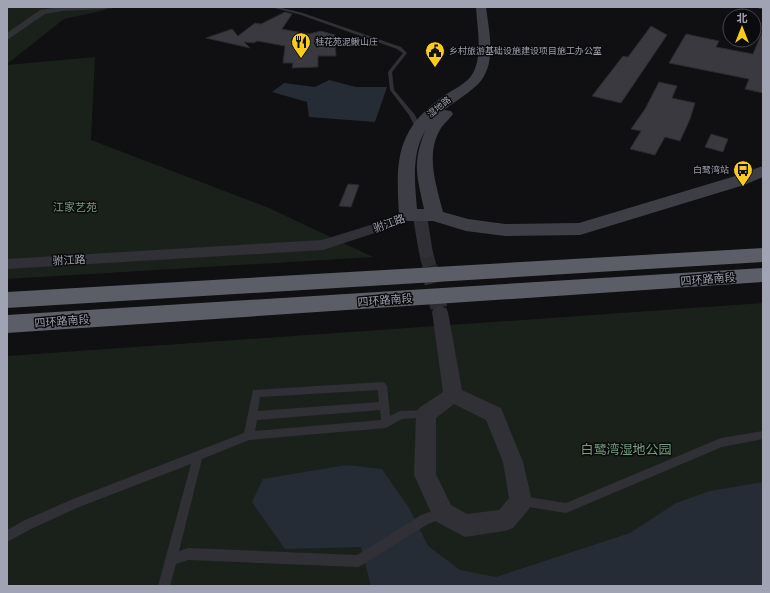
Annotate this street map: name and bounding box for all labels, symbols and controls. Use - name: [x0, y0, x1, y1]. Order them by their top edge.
- north arrow: [722, 8, 762, 48]
- text: 北: [737, 11, 748, 24]
- restaurant icon: 桂花苑泥鳅山庄: [290, 31, 312, 59]
- place label: 桂花苑泥鳅山庄: [315, 36, 378, 47]
- public building icon: 乡村旅游基础设施建设项目施工办公室: [424, 40, 446, 68]
- place label: 乡村旅游基础设施建设项目施工办公室: [449, 45, 602, 56]
- street label: 湿地路: [425, 94, 453, 119]
- bus stop icon: 白鹭湾站: [732, 159, 754, 187]
- place label: 白鹭湾站: [693, 164, 729, 175]
- park label: 江家艺苑: [53, 200, 97, 213]
- street label: 驸江路: [371, 211, 407, 234]
- street label: 驸江路: [52, 252, 86, 267]
- street label: 四环路南段: [680, 270, 736, 287]
- street label: 四环路南段: [357, 291, 413, 308]
- street label: 四环路南段: [34, 312, 90, 329]
- park label: 白鹭湾湿地公园: [580, 441, 672, 457]

